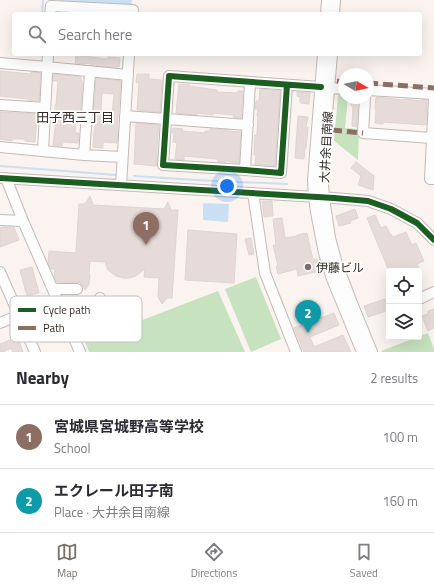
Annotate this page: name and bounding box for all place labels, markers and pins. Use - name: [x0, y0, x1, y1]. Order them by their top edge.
- pin: 1: [133, 212, 159, 245]
- place label: 伊藤ビル: [316, 258, 364, 277]
- marker: 伊藤ビル: [303, 262, 313, 272]
- pin: 2: [295, 300, 321, 333]

